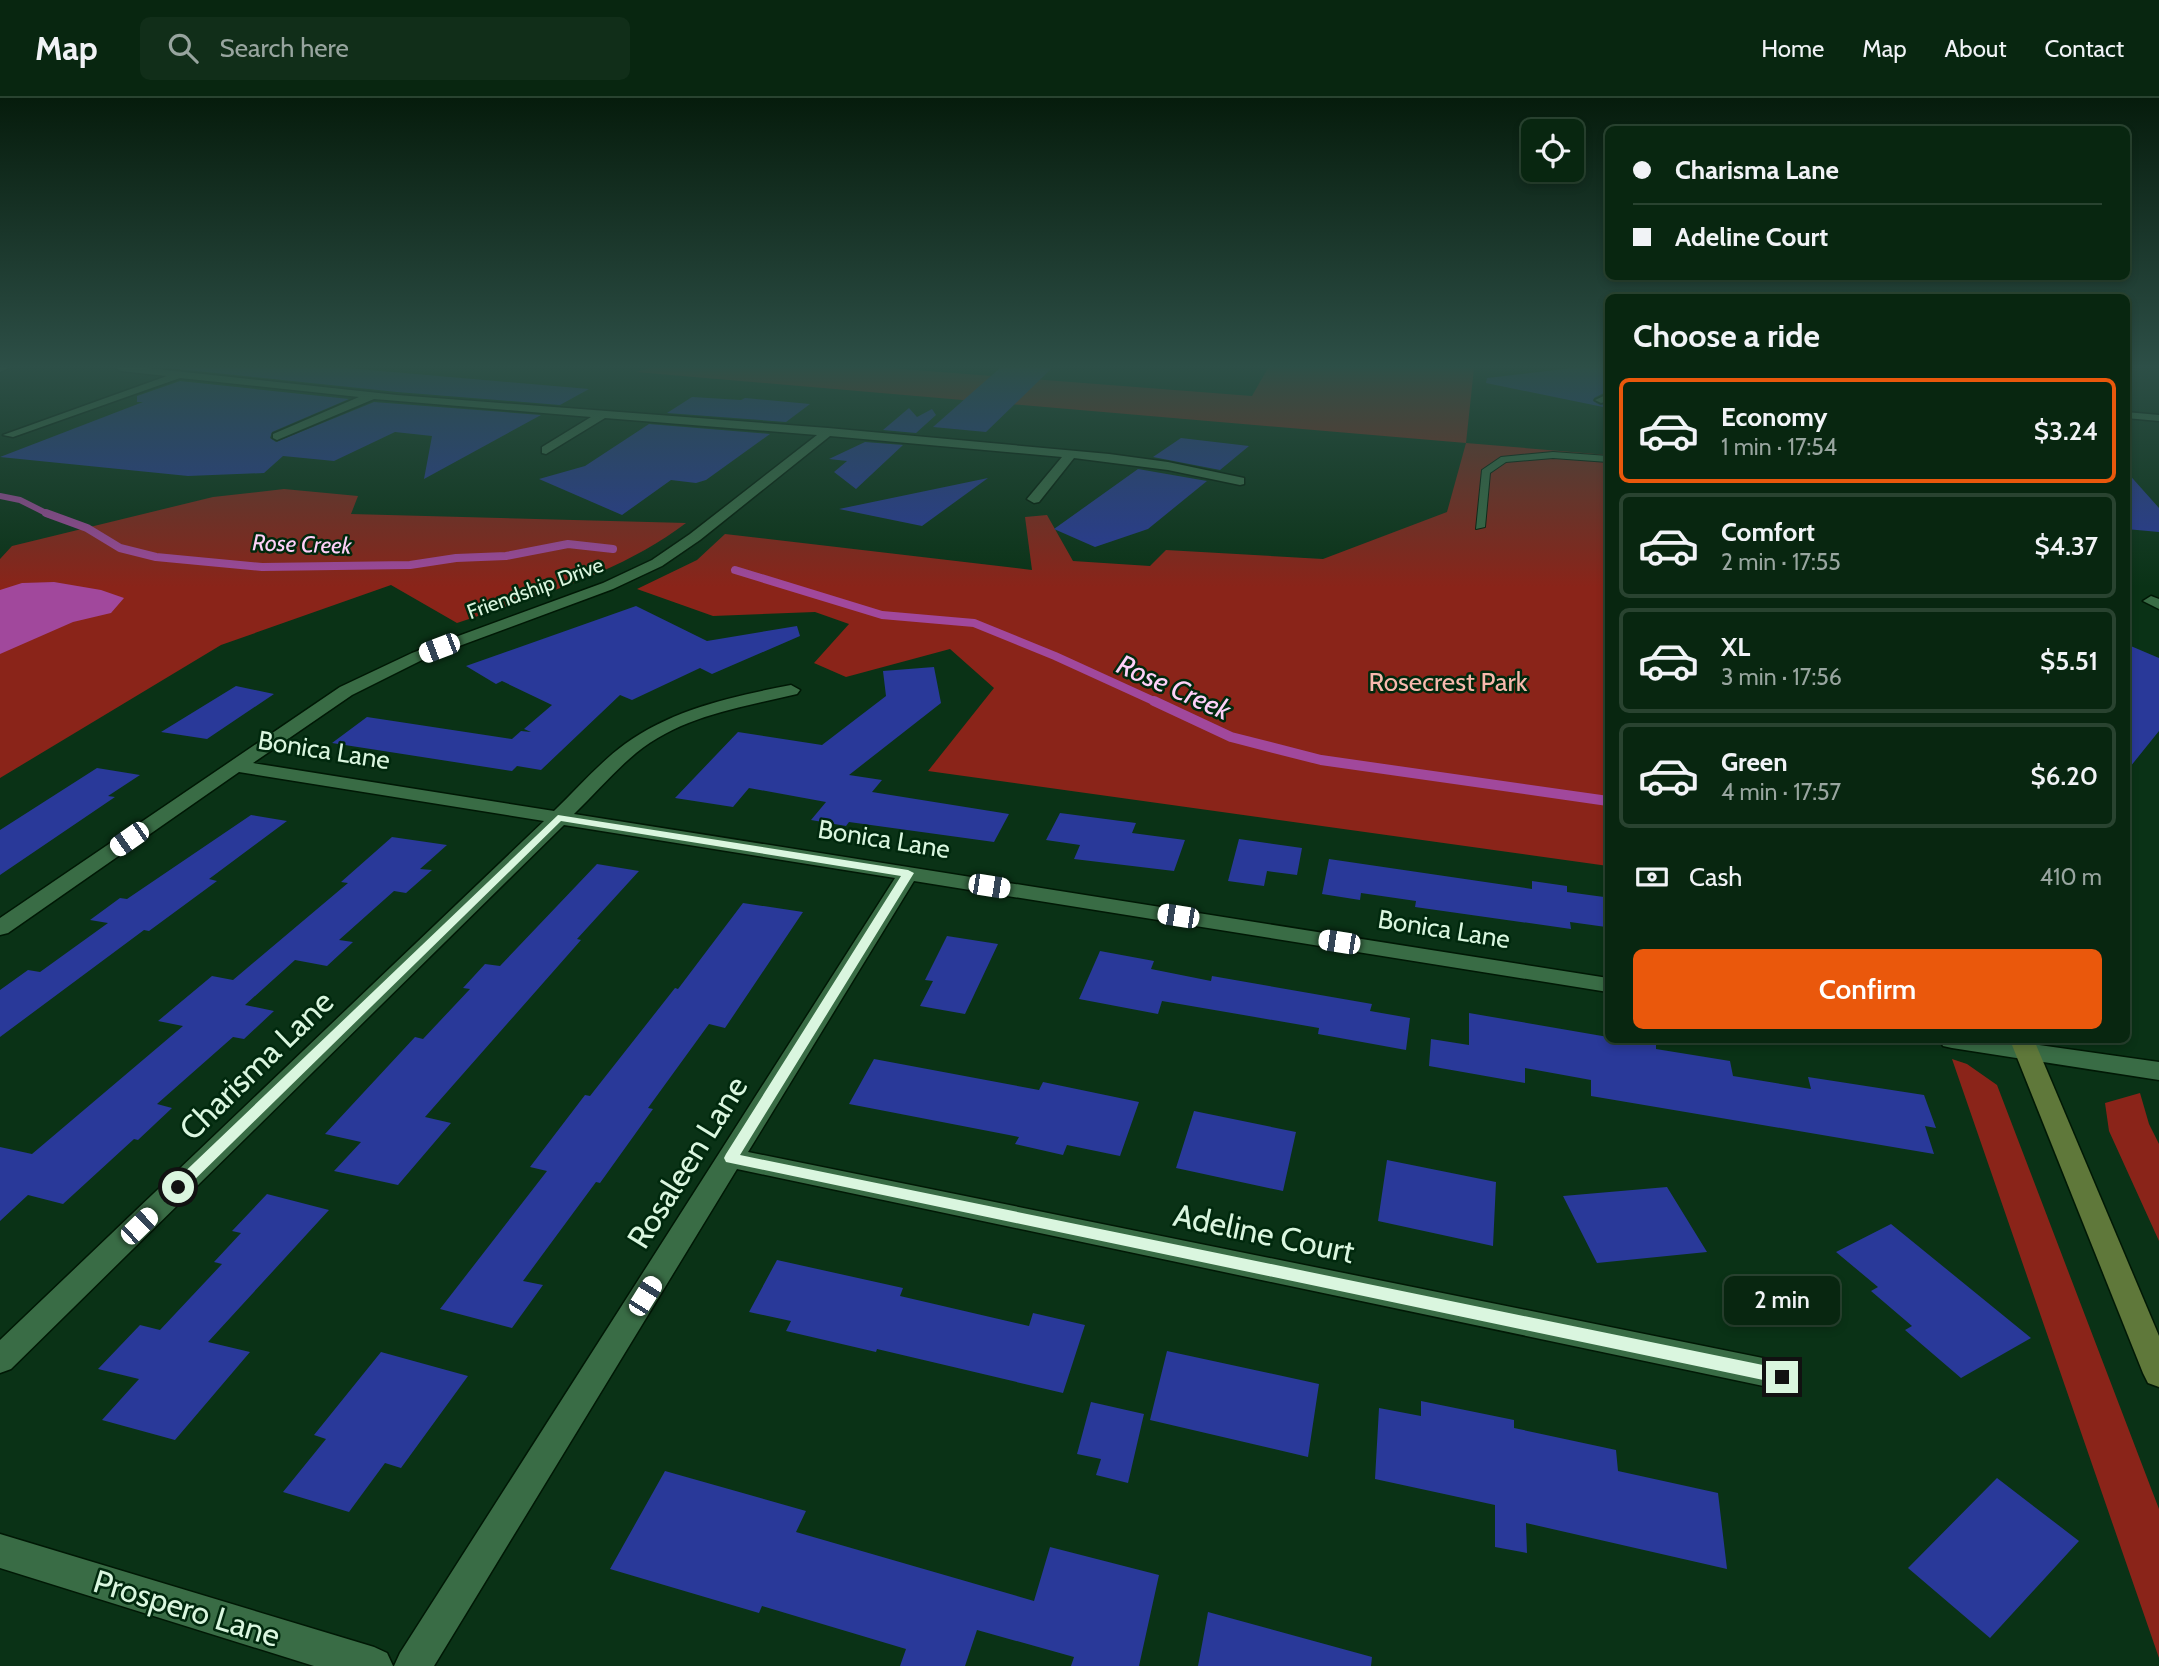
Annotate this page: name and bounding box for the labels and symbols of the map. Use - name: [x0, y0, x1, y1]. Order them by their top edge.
- water label: Rose Creek: [252, 528, 353, 560]
- street label: Friendship Drive: [463, 552, 607, 624]
- car: [416, 631, 463, 665]
- water label: Rose Creek: [1112, 647, 1237, 728]
- park label: Rosecrest Park: [1369, 666, 1528, 698]
- street label: Bonica Lane: [256, 724, 392, 776]
- street label: Bonica Lane: [816, 813, 952, 865]
- car: [106, 818, 153, 860]
- car: [967, 872, 1012, 900]
- car: [1156, 902, 1201, 930]
- street label: Bonica Lane: [1376, 903, 1512, 955]
- car: [1317, 928, 1362, 956]
- street label: Charisma Lane: [171, 982, 341, 1148]
- street label: Rosaleen Lane: [619, 1069, 755, 1255]
- route start: [162, 1171, 194, 1203]
- street label: Adeline Court: [1170, 1195, 1358, 1271]
- car: [117, 1204, 162, 1248]
- car: [625, 1273, 666, 1319]
- callout: 2 min: [1724, 1276, 1840, 1324]
- route end: [1766, 1361, 1798, 1393]
- street label: Prospero Lane: [89, 1561, 285, 1655]

